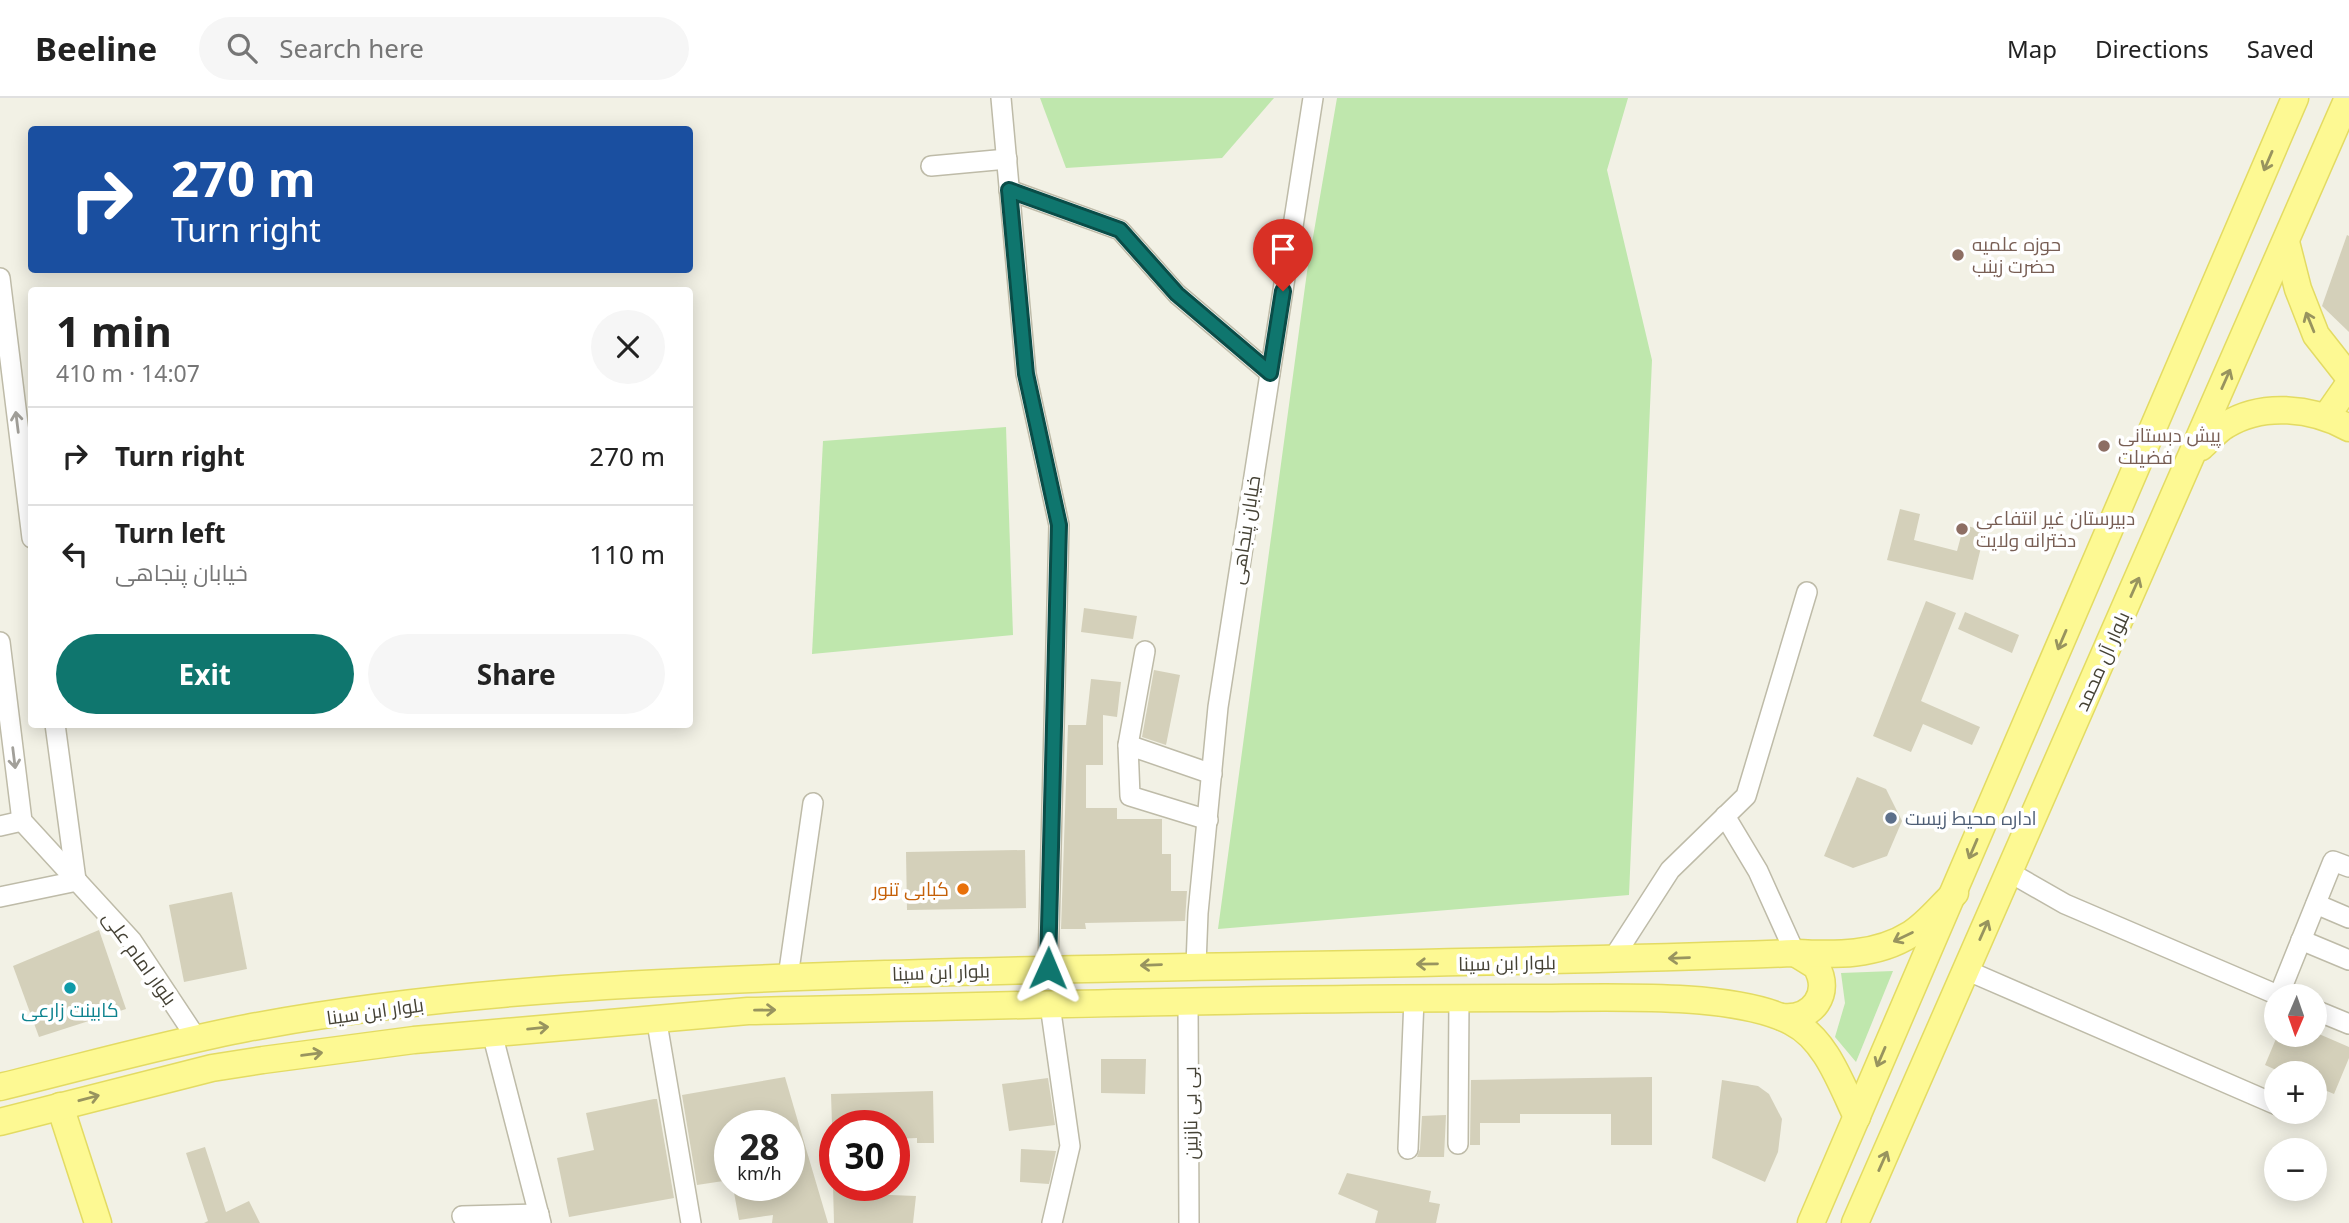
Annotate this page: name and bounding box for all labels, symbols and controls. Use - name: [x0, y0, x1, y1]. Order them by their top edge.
- search box: [199, 17, 689, 80]
- text: Beeline: [35, 26, 157, 71]
- icon: search: [223, 29, 261, 67]
- text: Search here: [279, 30, 424, 66]
- text: Map: [2007, 32, 2057, 65]
- text: Directions: [2095, 32, 2209, 65]
- text: Saved: [2247, 32, 2314, 65]
- text: 270 m: [171, 145, 316, 211]
- one-way arrow: [2261, 149, 2274, 171]
- icon: right: [56, 154, 147, 245]
- text: Turn right: [171, 208, 321, 251]
- pin: [1253, 219, 1313, 291]
- icon: arrive: [1264, 230, 1302, 268]
- place label: حوزه علمیه حضرت زینب: [1972, 231, 2061, 279]
- marker: حوزه علمیه حضرت زینب: [1950, 247, 1966, 263]
- text: 1 min: [56, 302, 172, 359]
- button: close: [591, 310, 665, 384]
- one-way arrow: [2303, 311, 2316, 333]
- text: 410 m · 14:07: [56, 357, 200, 389]
- one-way arrow: [2220, 369, 2233, 390]
- one-way arrow: [11, 411, 24, 434]
- place label: پیش دبستانی فضیلت: [2118, 422, 2221, 470]
- icon: right: [56, 437, 94, 475]
- text: Turn right: [115, 438, 245, 474]
- text: 270 m: [589, 438, 665, 474]
- marker: پیش دبستانی فضیلت: [2096, 438, 2112, 454]
- street label: خیابان پنجاهی: [1224, 474, 1266, 586]
- place label: دبیرستان غیر انتفاعی دخترانه ولایت: [1976, 505, 2135, 553]
- text: Turn left: [115, 515, 226, 551]
- marker: دبیرستان غیر انتفاعی دخترانه ولایت: [1954, 521, 1970, 537]
- icon: left: [56, 535, 94, 573]
- text: 110 m: [589, 536, 665, 572]
- text: خیابان پنجاهی: [115, 556, 248, 588]
- one-way arrow: [2129, 577, 2142, 598]
- street label: بلوار آل محمد: [2069, 607, 2135, 715]
- one-way arrow: [2054, 628, 2067, 650]
- button: Exit: [56, 634, 354, 714]
- button: Share: [368, 634, 665, 714]
- one-way arrow: [8, 746, 21, 769]
- place label: اداره محیط زیست: [1905, 805, 2037, 831]
- marker: اداره محیط زیست: [1883, 810, 1899, 826]
- one-way arrow: [1966, 838, 1979, 859]
- place label: کبابی تنور: [871, 876, 949, 902]
- marker: کبابی تنور: [955, 881, 971, 897]
- street label: بلوار امام علی: [96, 906, 183, 1011]
- one-way arrow: [1978, 920, 1991, 941]
- one-way arrow: [1893, 930, 1914, 944]
- position arrow: [1011, 931, 1085, 1005]
- street label: بلوار ابن سینا: [1458, 949, 1556, 977]
- one-way arrow: [1668, 951, 1691, 964]
- street label: بلوار ابن سینا: [892, 957, 990, 987]
- one-way arrow: [1416, 958, 1439, 971]
- one-way arrow: [1139, 959, 1162, 972]
- marker: کابینت زارعی: [62, 980, 78, 996]
- north arrow: [2264, 984, 2328, 1046]
- map controls: [2264, 984, 2327, 1201]
- street label: بلوار ابن سینا: [325, 991, 425, 1031]
- place label: کابینت زارعی: [21, 997, 119, 1023]
- one-way arrow: [753, 1004, 776, 1017]
- one-way arrow: [526, 1021, 549, 1034]
- one-way arrow: [1874, 1046, 1887, 1067]
- one-way arrow: [300, 1047, 323, 1060]
- button: +: [2264, 1061, 2327, 1124]
- street label: بی بی نازنین: [1176, 1066, 1204, 1160]
- one-way arrow: [78, 1091, 100, 1104]
- speed limit sign: 30: [819, 1110, 910, 1201]
- text: 28: [739, 1123, 780, 1170]
- button: −: [2264, 1138, 2327, 1201]
- one-way arrow: [1877, 1150, 1890, 1172]
- text: km/h: [737, 1161, 782, 1185]

